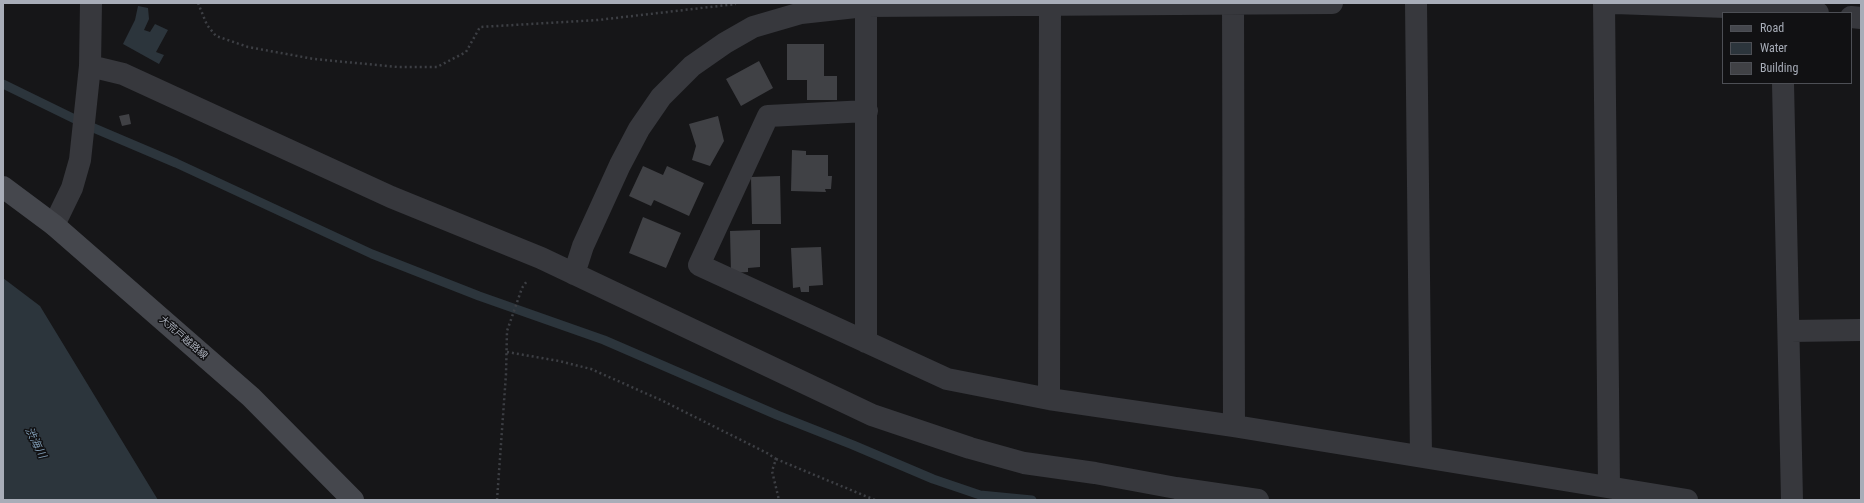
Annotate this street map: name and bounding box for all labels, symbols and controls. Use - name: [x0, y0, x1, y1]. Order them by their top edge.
- legend: [1722, 12, 1852, 84]
- text: Road: [1760, 21, 1784, 35]
- text: Water: [1760, 41, 1788, 55]
- text: Building: [1760, 61, 1798, 75]
- street label: 大荒戸越路線: [156, 314, 210, 362]
- water label: 渋海川: [22, 425, 48, 461]

